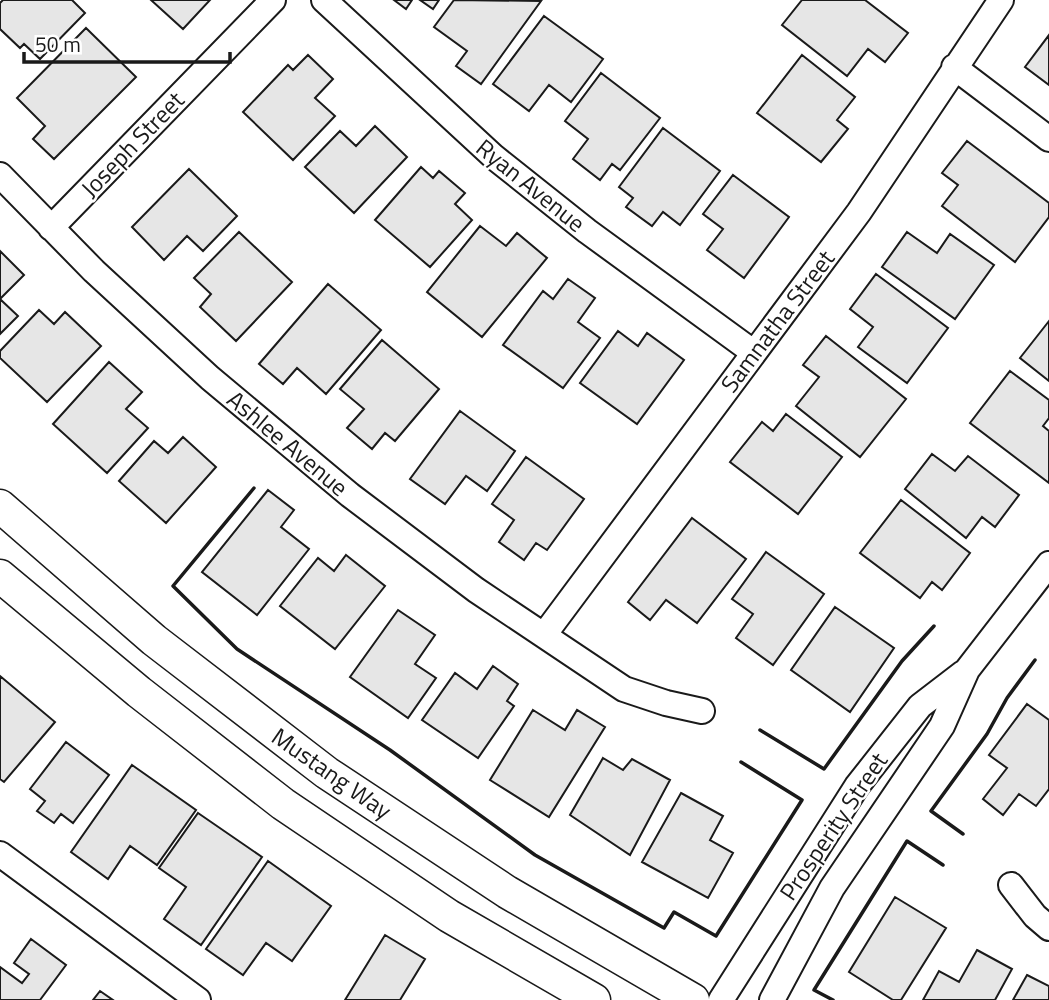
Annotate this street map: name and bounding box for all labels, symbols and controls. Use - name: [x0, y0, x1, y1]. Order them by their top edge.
- scale bar: [24, 21, 231, 65]
- text: 50 m: [35, 28, 81, 60]
- street label: Joseph Street: [72, 82, 192, 205]
- street label: Ryan Avenue: [469, 130, 593, 240]
- street label: Samnatha Street: [711, 242, 843, 400]
- street label: Ashlee Avenue: [220, 381, 356, 505]
- street label: Mustang Way: [265, 718, 400, 828]
- street label: Prosperity Street: [770, 744, 896, 907]

